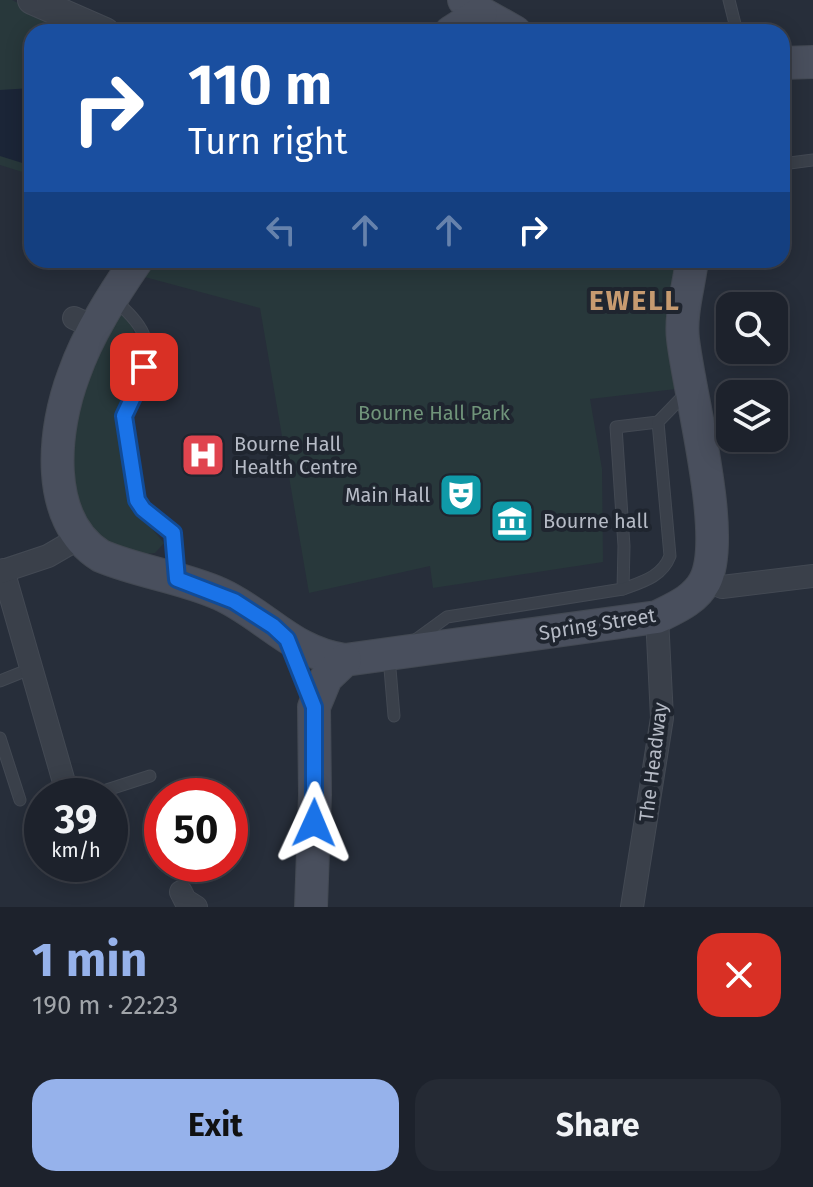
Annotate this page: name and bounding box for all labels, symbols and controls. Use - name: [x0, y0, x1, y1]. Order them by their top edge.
- text: 110 m: [188, 52, 332, 119]
- icon: right: [56, 56, 160, 160]
- text: Turn right: [188, 120, 348, 164]
- icon: left: [259, 208, 303, 252]
- icon: ahead: [343, 208, 387, 252]
- icon: ahead: [427, 208, 471, 252]
- icon: right: [511, 208, 555, 252]
- district label: EWELL: [589, 284, 681, 317]
- map controls: [716, 292, 788, 452]
- button: search: [716, 292, 788, 364]
- pin: [110, 333, 178, 401]
- icon: arrive: [122, 345, 166, 389]
- button: layers: [716, 380, 788, 452]
- park label: Bourne Hall Park: [358, 401, 511, 425]
- hospital icon: Bourne Hall Health Centre: [179, 431, 227, 479]
- place label: Bourne Hall Health Centre: [234, 432, 358, 479]
- theatre icon: Main Hall: [437, 471, 485, 519]
- place label: Main Hall: [345, 483, 430, 507]
- museum icon: Bourne hall: [488, 497, 536, 545]
- place label: Bourne hall: [543, 509, 648, 533]
- street label: Spring Street: [537, 603, 658, 645]
- street label: The Headway: [634, 701, 672, 823]
- speed limit sign: 50: [144, 778, 248, 882]
- position arrow: [272, 781, 356, 865]
- text: 39: [55, 796, 97, 844]
- text: km/h: [51, 838, 101, 862]
- text: 1 min: [32, 931, 147, 989]
- button: close: [697, 933, 781, 1017]
- text: 190 m · 22:23: [32, 990, 178, 1021]
- button: Exit: [32, 1079, 399, 1171]
- button: Share: [415, 1079, 781, 1171]

